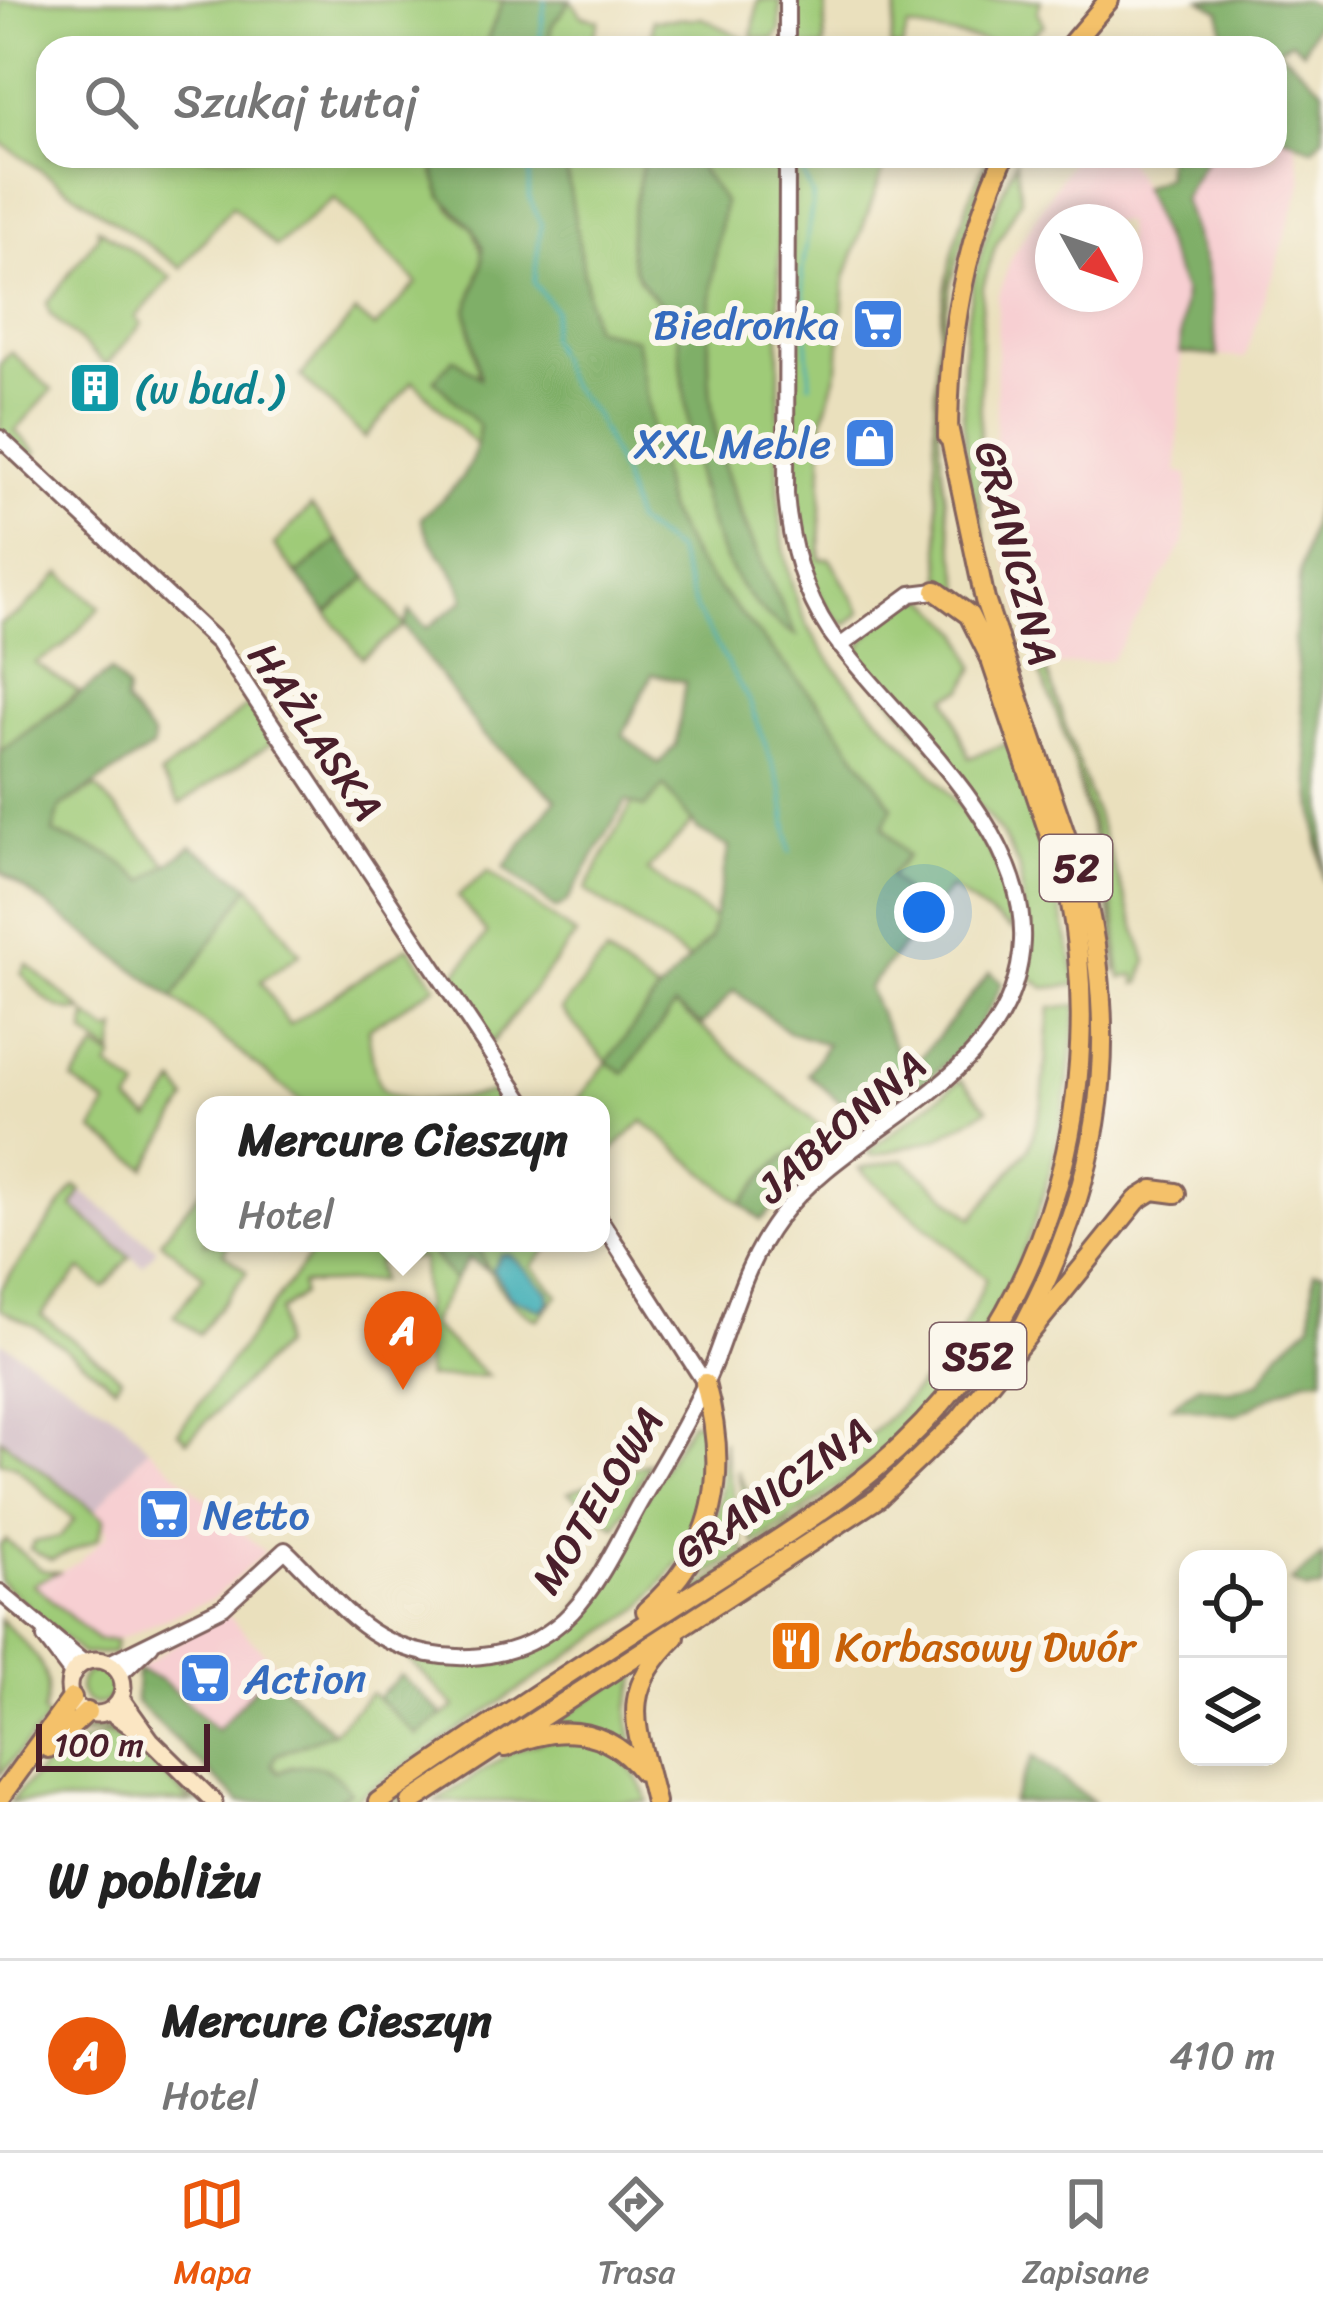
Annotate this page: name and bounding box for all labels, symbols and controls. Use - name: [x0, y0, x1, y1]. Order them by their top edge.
- search box: [36, 36, 1287, 168]
- text: Szukaj tutaj: [174, 62, 418, 142]
- icon: search: [78, 69, 144, 135]
- north arrow: [1035, 204, 1143, 312]
- place label: Biedronka: [653, 288, 839, 362]
- supermarket icon: Biedronka: [850, 296, 906, 352]
- place label: (w bud.): [134, 352, 286, 426]
- building icon: (w bud.): [67, 360, 123, 416]
- place label: XXL Meble: [633, 407, 831, 481]
- shop icon: XXL Meble: [842, 415, 898, 471]
- street label: GRANICZNA: [952, 433, 1080, 673]
- street label: HAŻLASKA: [227, 626, 403, 837]
- road number: 52: [1040, 835, 1112, 901]
- your location: [894, 882, 954, 942]
- street label: JABŁONNA: [738, 1031, 944, 1224]
- popup: [196, 1096, 610, 1252]
- text: Mercure Cieszyn: [238, 1100, 568, 1180]
- text: Hotel: [238, 1180, 334, 1249]
- pin: A: [364, 1291, 442, 1390]
- road number: S52: [930, 1323, 1026, 1389]
- street label: MOTELOWA: [511, 1392, 685, 1609]
- street label: GRANICZNA: [658, 1397, 888, 1589]
- place label: Netto: [203, 1478, 310, 1552]
- supermarket icon: Netto: [136, 1486, 192, 1542]
- map controls: [1179, 1550, 1287, 1766]
- button: locate: [1179, 1550, 1287, 1658]
- place label: Korbasowy Dwór: [835, 1610, 1138, 1684]
- restaurant icon: Korbasowy Dwór: [768, 1618, 824, 1674]
- place label: Action: [243, 1642, 367, 1716]
- supermarket icon: Action: [177, 1650, 233, 1706]
- button: layers: [1179, 1658, 1287, 1766]
- text: 100 m: [54, 1716, 144, 1774]
- scale bar: [36, 1718, 210, 1771]
- text: W pobliżu: [48, 1835, 261, 1925]
- text: Mercure Cieszyn: [162, 1981, 492, 2061]
- text: A: [74, 2021, 100, 2090]
- text: 410 m: [1169, 2021, 1275, 2090]
- text: Hotel: [162, 2061, 258, 2130]
- tab: Mapa: [173, 2171, 251, 2301]
- tab: Trasa: [598, 2171, 675, 2301]
- tab: Zapisane: [1022, 2171, 1150, 2301]

